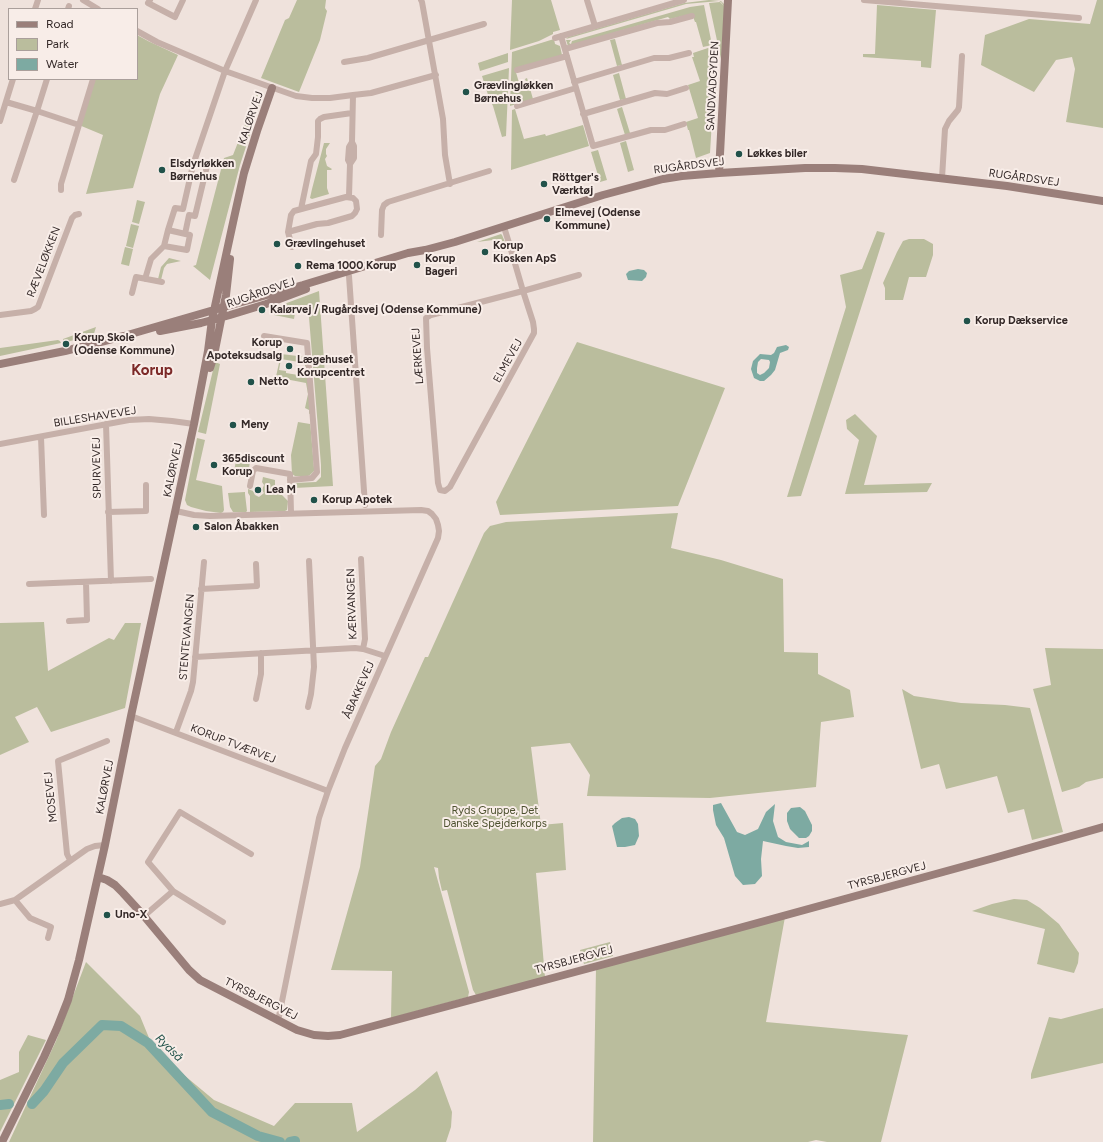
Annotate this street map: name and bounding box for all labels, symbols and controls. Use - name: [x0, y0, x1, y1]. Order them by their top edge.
- legend: [8, 8, 138, 80]
- text: Road: [46, 17, 74, 31]
- text: Park: [46, 37, 69, 51]
- street label: SANDVADGYDEN: [704, 41, 722, 131]
- text: Water: [46, 57, 78, 71]
- place label: Grævlingløkken Børnehus: [474, 79, 553, 105]
- marker: Grævlingløkken Børnehus: [461, 87, 471, 97]
- street label: KALØRVEJ: [236, 90, 266, 146]
- place label: Løkkes biler: [747, 147, 807, 161]
- marker: Løkkes biler: [734, 149, 744, 159]
- street label: RUGÅRDSVEJ: [653, 155, 725, 177]
- place label: Elsdyrløkken Børnehus: [170, 157, 234, 183]
- marker: Elsdyrløkken Børnehus: [157, 165, 167, 175]
- street label: RUGÅRDSVEJ: [988, 166, 1060, 190]
- place label: Röttger's Værktøj: [552, 171, 599, 197]
- marker: Röttger's Værktøj: [539, 179, 549, 189]
- place label: Elmevej (Odense Kommune): [555, 206, 640, 232]
- marker: Elmevej (Odense Kommune): [542, 214, 552, 224]
- street label: RÆVELØKKEN: [24, 225, 64, 299]
- place label: Grævlingehuset: [285, 237, 366, 251]
- marker: Grævlingehuset: [272, 239, 282, 249]
- place label: Korup Kiosken ApS: [493, 239, 556, 265]
- marker: Korup Kiosken ApS: [480, 247, 490, 257]
- place label: Korup Bageri: [425, 252, 457, 278]
- place label: Rema 1000 Korup: [306, 259, 396, 273]
- marker: Korup Bageri: [412, 260, 422, 270]
- marker: Rema 1000 Korup: [293, 261, 303, 271]
- street label: RUGÅRDSVEJ: [225, 275, 297, 311]
- place label: Kalørvej / Rugårdsvej (Odense Kommune): [270, 303, 482, 317]
- marker: Kalørvej / Rugårdsvej (Odense Kommune): [257, 305, 267, 315]
- place label: Korup Dækservice: [975, 314, 1068, 328]
- marker: Korup Dækservice: [962, 316, 972, 326]
- street label: LÆRKEVEJ: [409, 327, 427, 385]
- place label: Korup Skole (Odense Kommune): [74, 331, 175, 357]
- place label: Korup Apoteksudsalg: [207, 336, 282, 362]
- street label: ELMEVEJ: [491, 337, 525, 385]
- marker: Korup Skole (Odense Kommune): [61, 339, 71, 349]
- marker: Korup Apoteksudsalg: [285, 344, 295, 354]
- place label: Lægehuset Korupcentret: [297, 353, 365, 379]
- marker: Lægehuset Korupcentret: [284, 361, 294, 371]
- district label: Korup: [131, 362, 173, 380]
- place label: Netto: [259, 375, 289, 389]
- marker: Netto: [246, 377, 256, 387]
- street label: BILLESHAVEVEJ: [53, 404, 137, 430]
- place label: Meny: [241, 418, 269, 432]
- marker: Meny: [228, 420, 238, 430]
- street label: SPURVEVEJ: [90, 437, 104, 499]
- street label: KALØRVEJ: [161, 442, 185, 498]
- place label: 365discount Korup: [222, 452, 285, 478]
- marker: 365discount Korup: [209, 460, 219, 470]
- place label: Lea M: [266, 483, 296, 497]
- marker: Lea M: [253, 485, 263, 495]
- place label: Korup Apotek: [322, 493, 392, 507]
- marker: Korup Apotek: [309, 495, 319, 505]
- place label: Salon Åbakken: [204, 520, 279, 534]
- marker: Salon Åbakken: [191, 522, 201, 532]
- street label: KÆRVANGEN: [344, 568, 360, 640]
- street label: STENTEVANGEN: [177, 593, 197, 681]
- street label: ÅBAKKEVEJ: [340, 659, 378, 721]
- street label: KORUP TVÆRVEJ: [188, 722, 278, 766]
- street label: KALØRVEJ: [93, 759, 117, 815]
- street label: MOSEVEJ: [42, 771, 60, 823]
- park label: Ryds Gruppe, Det Danske Spejderkorps: [443, 804, 547, 830]
- street label: TYRSBJERGVEJ: [847, 859, 927, 893]
- place label: Uno-X: [115, 908, 147, 922]
- marker: Uno-X: [102, 910, 112, 920]
- street label: TYRSBJERGVEJ: [534, 943, 614, 977]
- street label: TYRSBJERGVEJ: [222, 975, 300, 1023]
- water label: Rydså: [152, 1031, 186, 1065]

